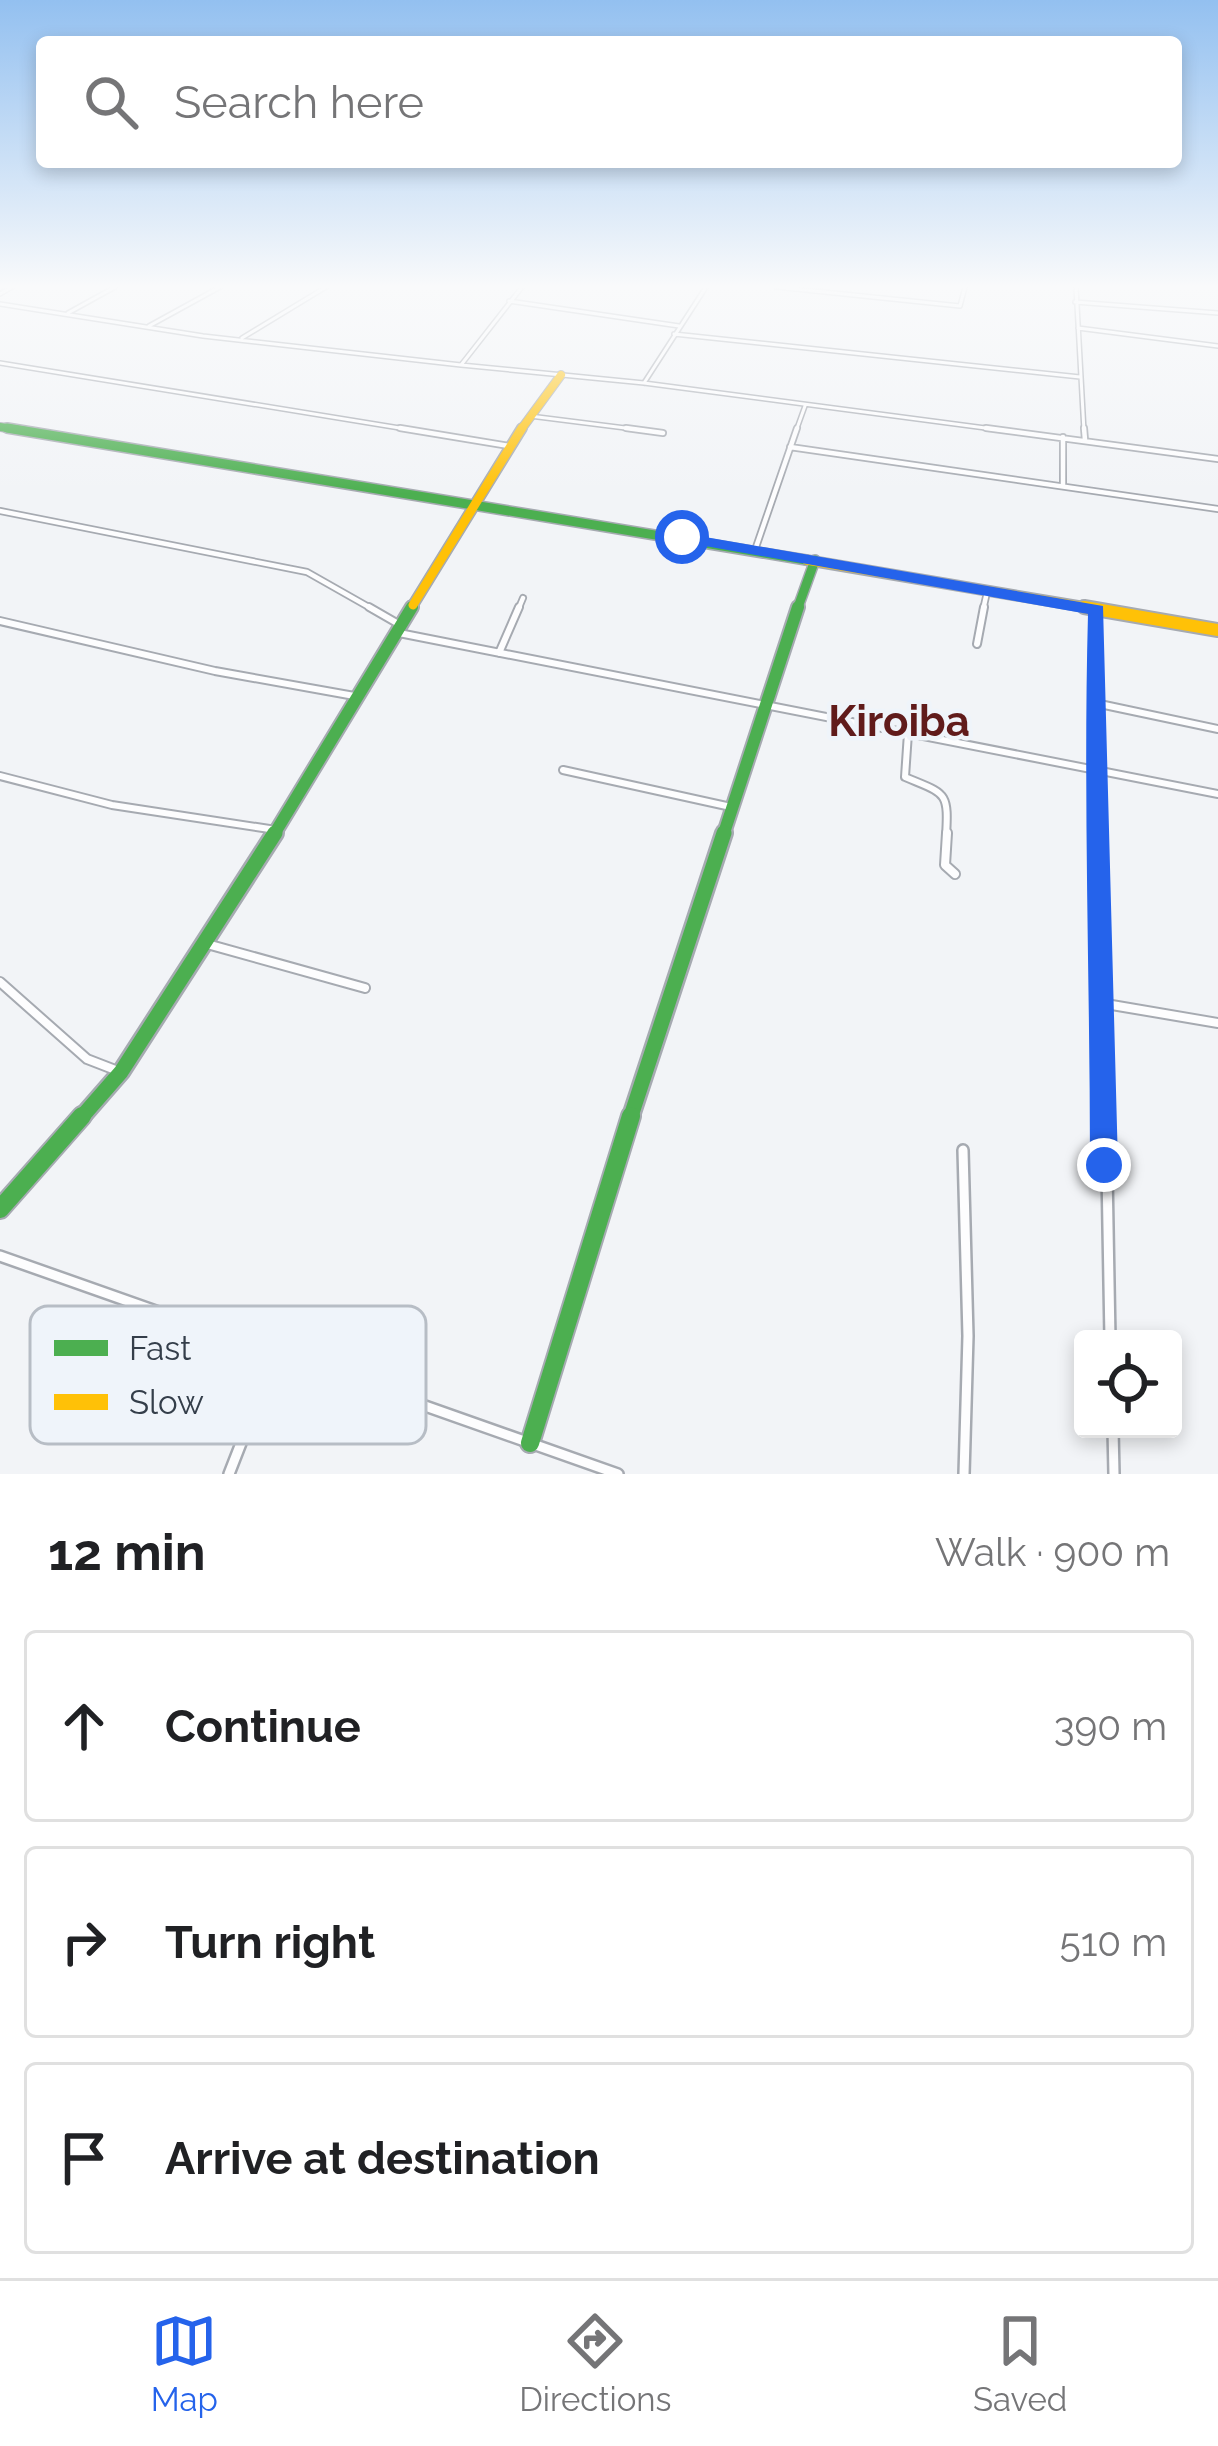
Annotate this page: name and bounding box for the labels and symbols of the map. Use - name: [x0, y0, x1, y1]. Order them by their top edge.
- route start: [655, 510, 709, 564]
- district label: Kiroiba: [828, 697, 970, 746]
- route end: [1077, 1138, 1131, 1192]
- legend: [30, 1306, 426, 1444]
- text: Fast: [129, 1329, 191, 1368]
- text: Slow: [129, 1383, 204, 1422]

